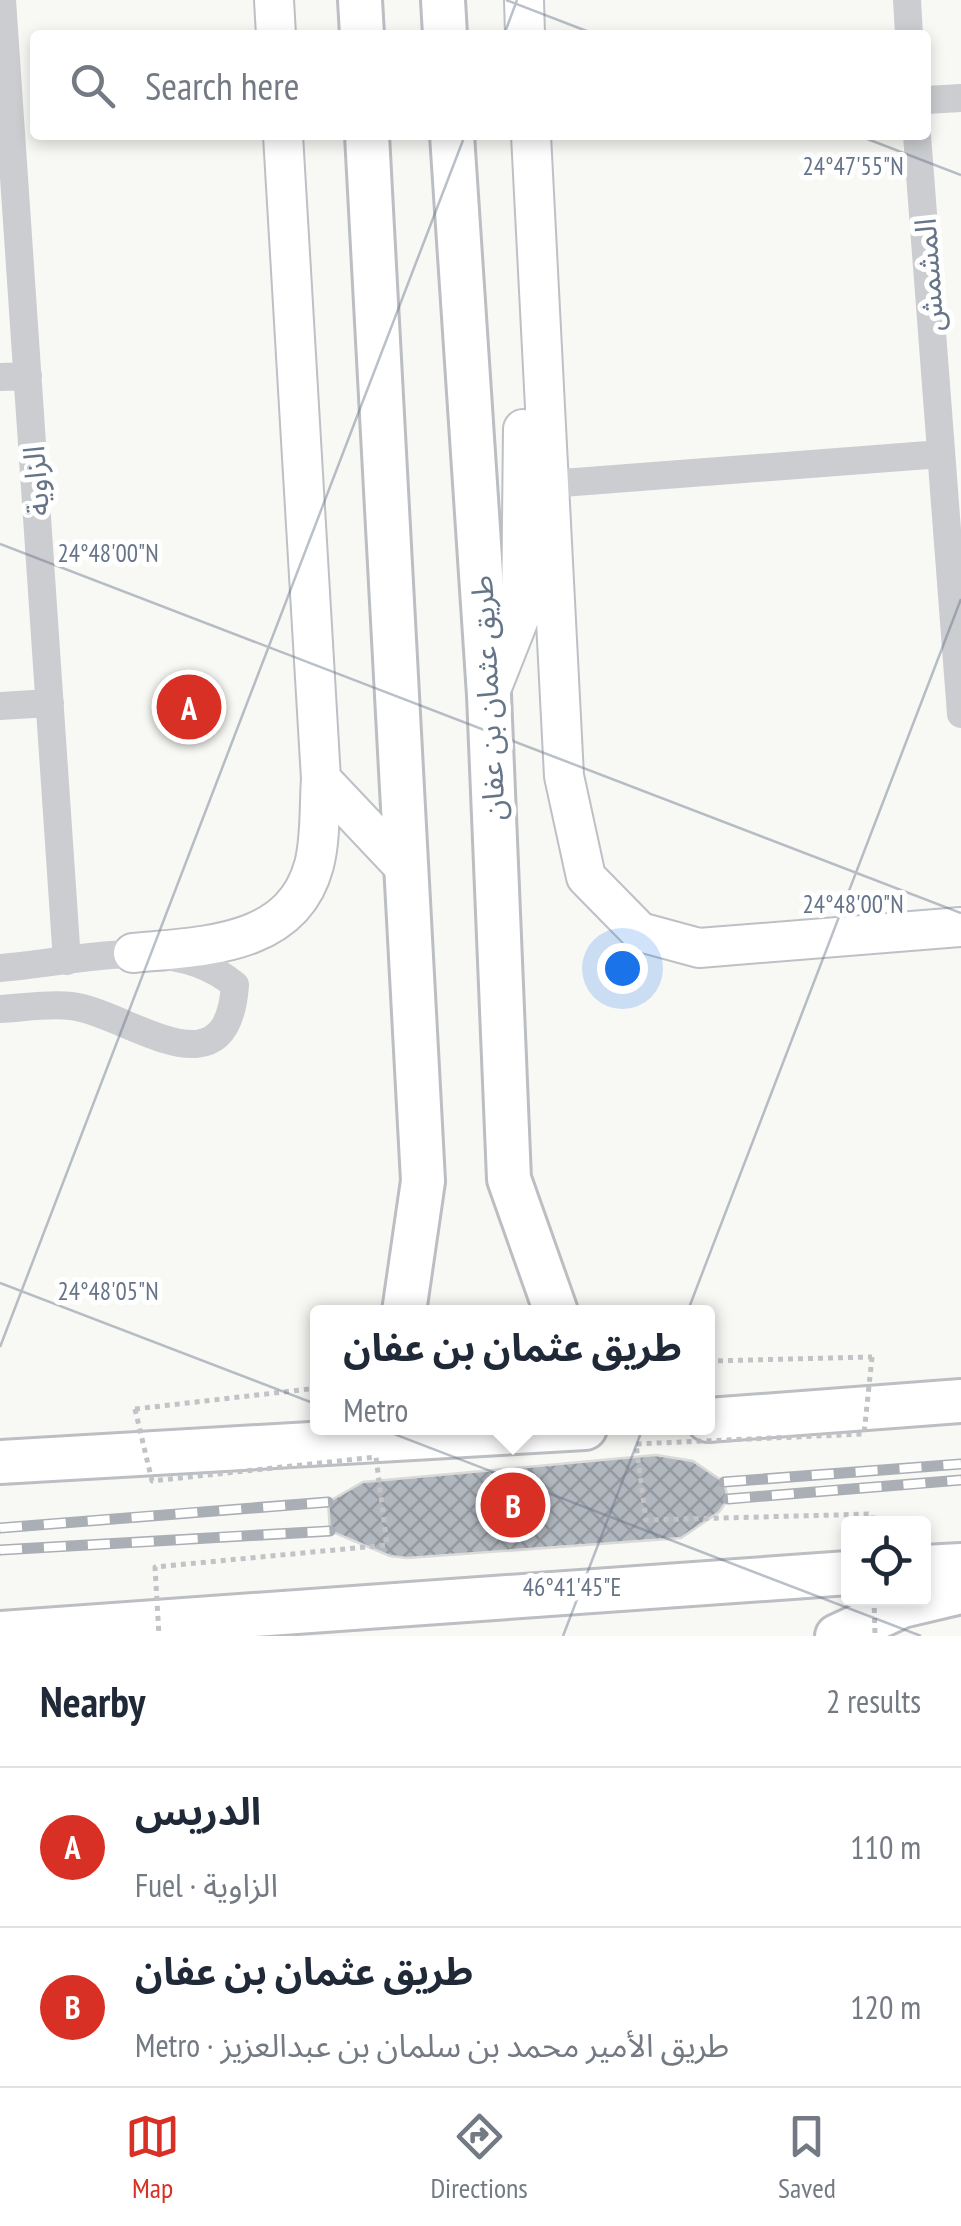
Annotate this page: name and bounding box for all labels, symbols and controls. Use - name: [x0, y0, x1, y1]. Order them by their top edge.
- search box: [30, 30, 931, 140]
- icon: search: [65, 58, 120, 113]
- text: Search here: [145, 61, 299, 110]
- text: 24°47'55"N: [802, 150, 904, 182]
- street label: المشمش: [905, 217, 951, 333]
- street label: الزاوية: [13, 445, 57, 517]
- text: 24°48'00"N: [57, 537, 159, 569]
- street label: طريق عثمان بن عفان: [461, 574, 513, 822]
- pin: A: [156, 670, 222, 744]
- text: 24°48'00"N: [802, 888, 904, 920]
- your location: [597, 943, 648, 994]
- text: 24°48'05"N: [57, 1275, 159, 1307]
- popup: [310, 1305, 715, 1435]
- text: طريق عثمان بن عفان: [343, 1322, 682, 1371]
- text: Metro: [343, 1389, 408, 1431]
- pin: B: [480, 1468, 546, 1542]
- map controls: [841, 1516, 931, 1606]
- button: locate: [841, 1516, 931, 1606]
- text: 46°41'45"E: [523, 1571, 621, 1603]
- text: Nearby: [40, 1674, 145, 1729]
- text: 2 results: [826, 1680, 921, 1722]
- text: الدريس: [135, 1786, 261, 1835]
- text: A: [64, 1826, 81, 1868]
- text: 110 m: [850, 1826, 921, 1868]
- text: Fuel · الزاوية: [135, 1864, 278, 1906]
- text: طريق عثمان بن عفان: [135, 1946, 473, 1995]
- text: B: [65, 1986, 80, 2028]
- text: 120 m: [850, 1986, 921, 2028]
- text: Metro · طريق الأمير محمد بن سلمان بن عبدالعزيز: [135, 2024, 729, 2066]
- tab: Map: [125, 2109, 180, 2206]
- tab: Directions: [430, 2109, 528, 2206]
- tab: Saved: [778, 2109, 836, 2206]

